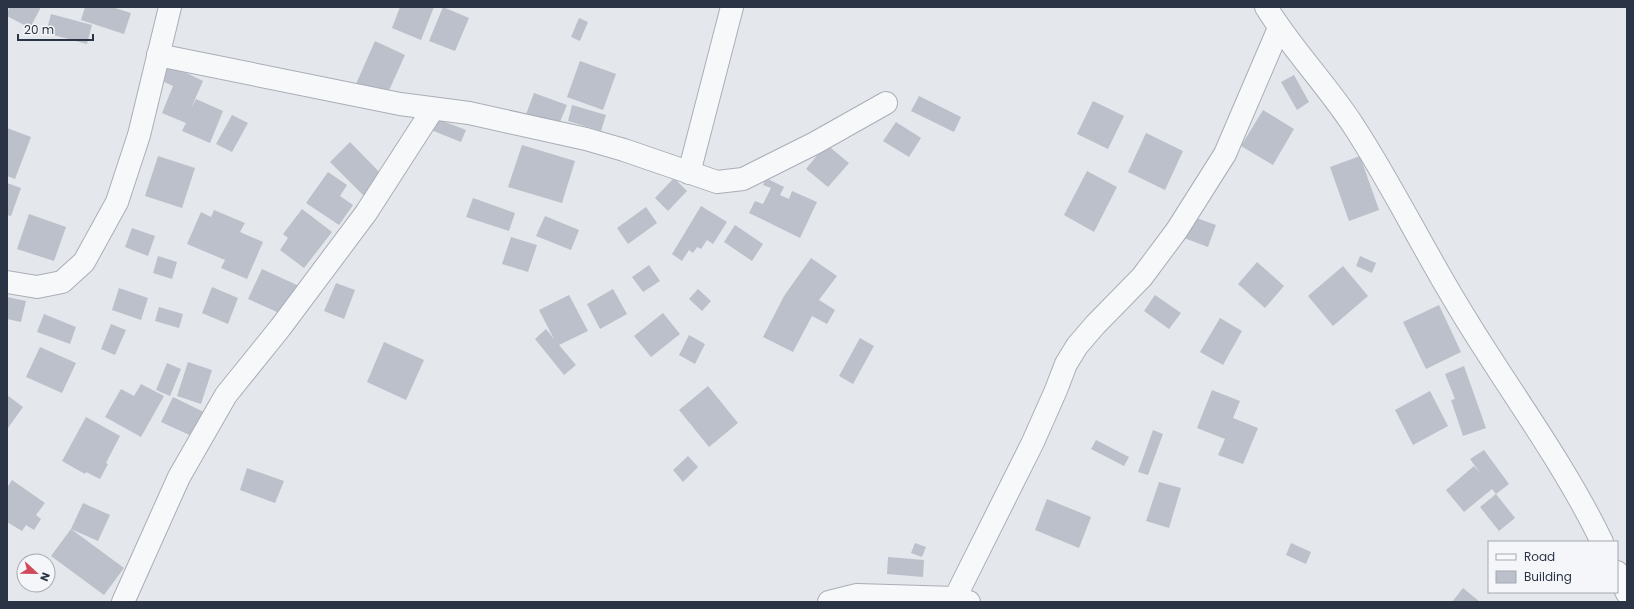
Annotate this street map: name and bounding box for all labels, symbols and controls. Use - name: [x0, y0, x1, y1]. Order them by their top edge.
- scale bar: [18, 16, 93, 42]
- text: 20 m: [24, 21, 54, 38]
- legend: [1488, 541, 1618, 593]
- text: Road: [1524, 548, 1555, 565]
- north arrow: [16, 553, 56, 593]
- text: Building: [1524, 568, 1572, 585]
- text: N: [36, 570, 54, 584]

